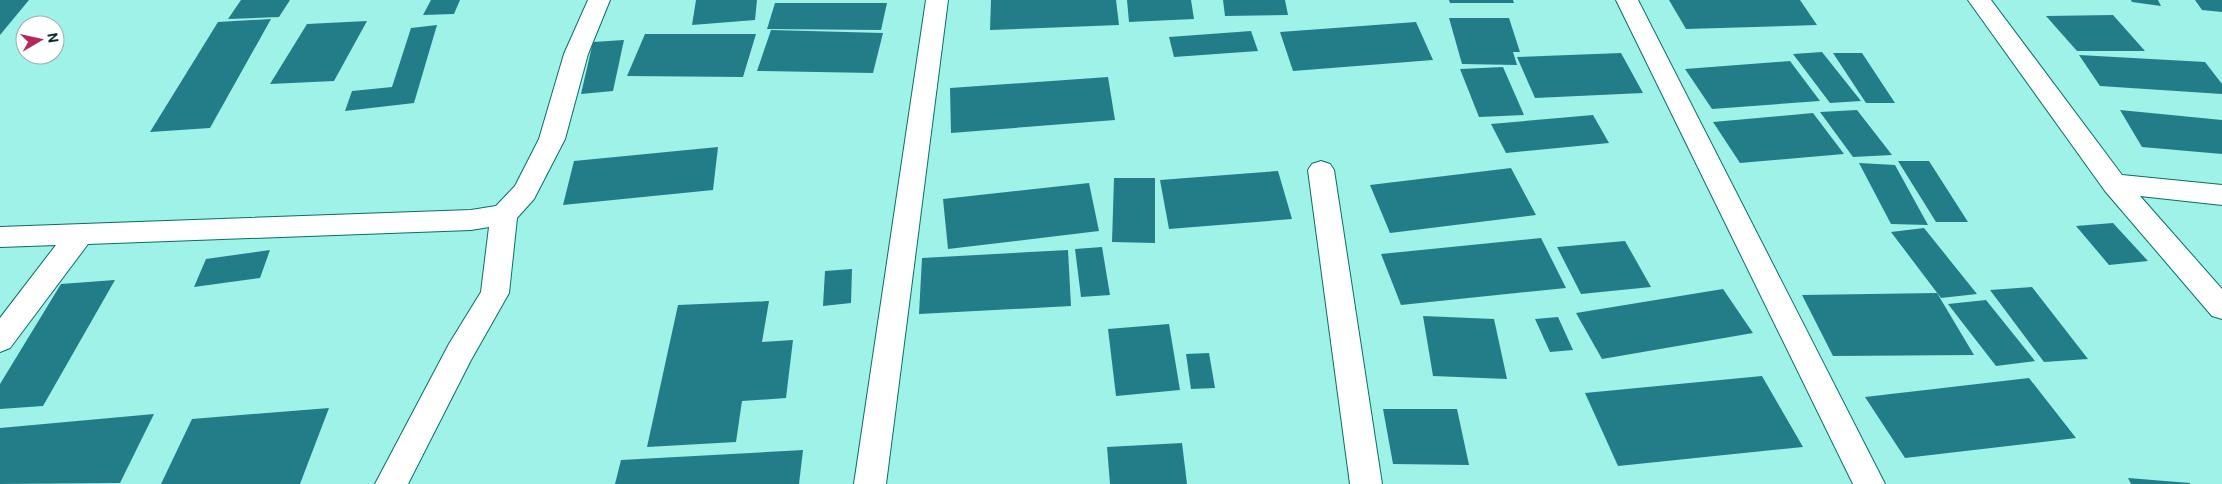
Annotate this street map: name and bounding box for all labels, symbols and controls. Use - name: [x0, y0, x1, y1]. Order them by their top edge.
- north arrow: [15, 15, 65, 65]
- text: N: [44, 32, 62, 44]

